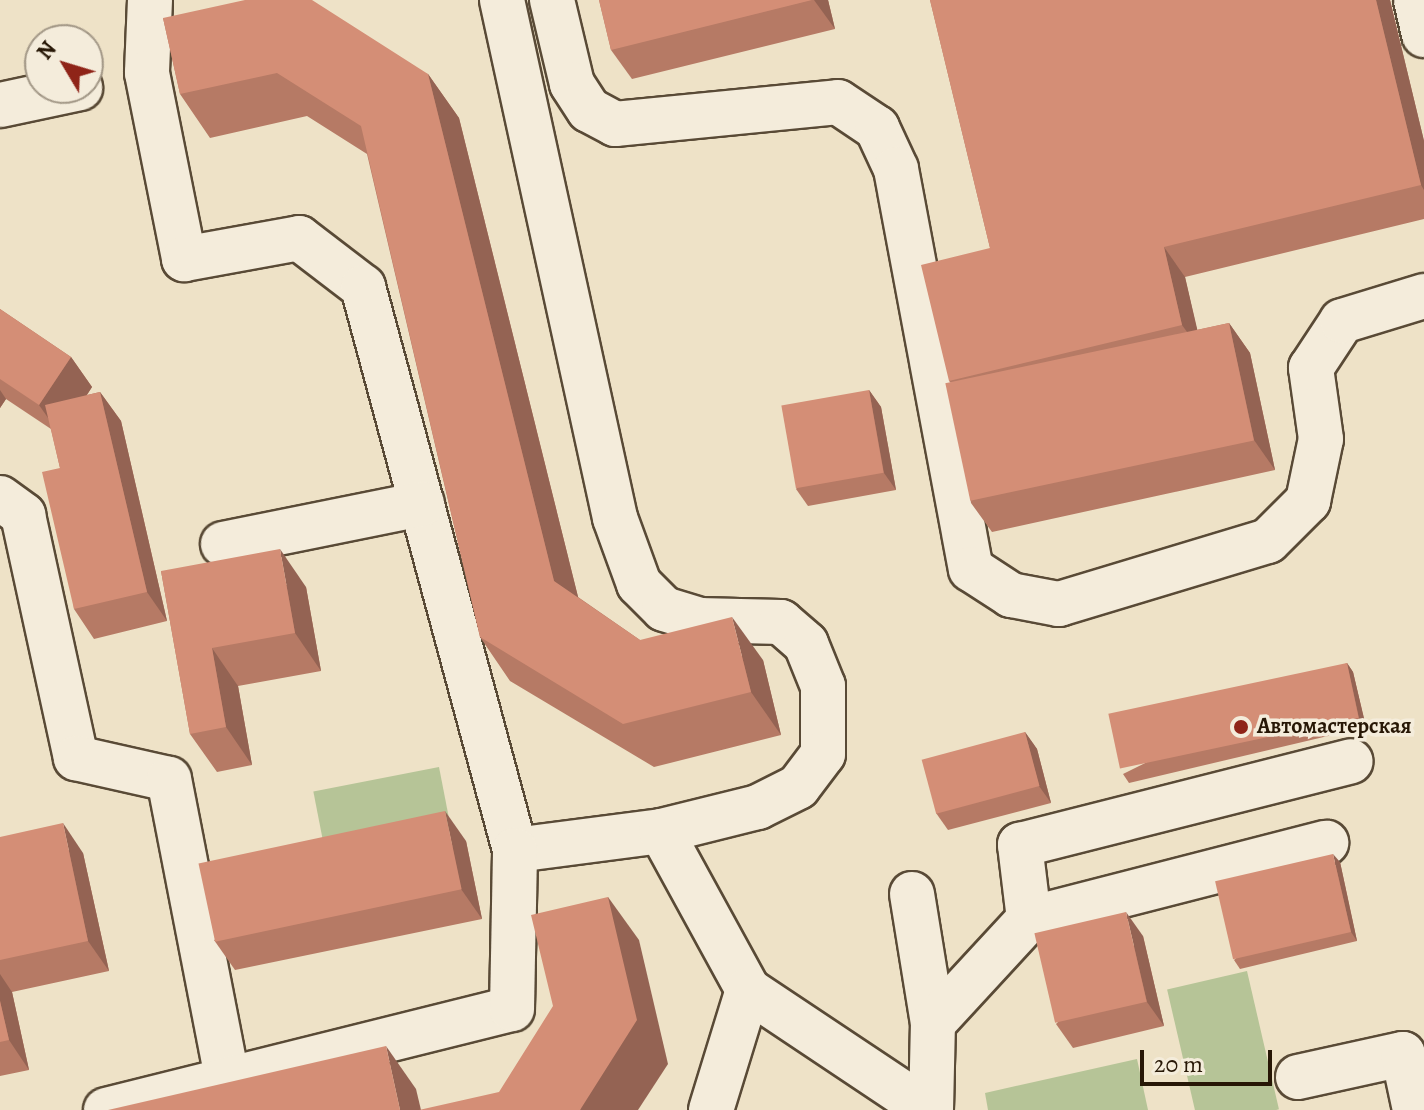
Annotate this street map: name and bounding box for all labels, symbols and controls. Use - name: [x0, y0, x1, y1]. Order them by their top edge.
- north arrow: [24, 24, 104, 104]
- text: N: [30, 35, 63, 66]
- place label: Автомастерская: [1257, 714, 1412, 740]
- marker: Автомастерская: [1232, 718, 1250, 736]
- scale bar: [1144, 1034, 1276, 1084]
- text: 20 m: [1154, 1048, 1203, 1080]

